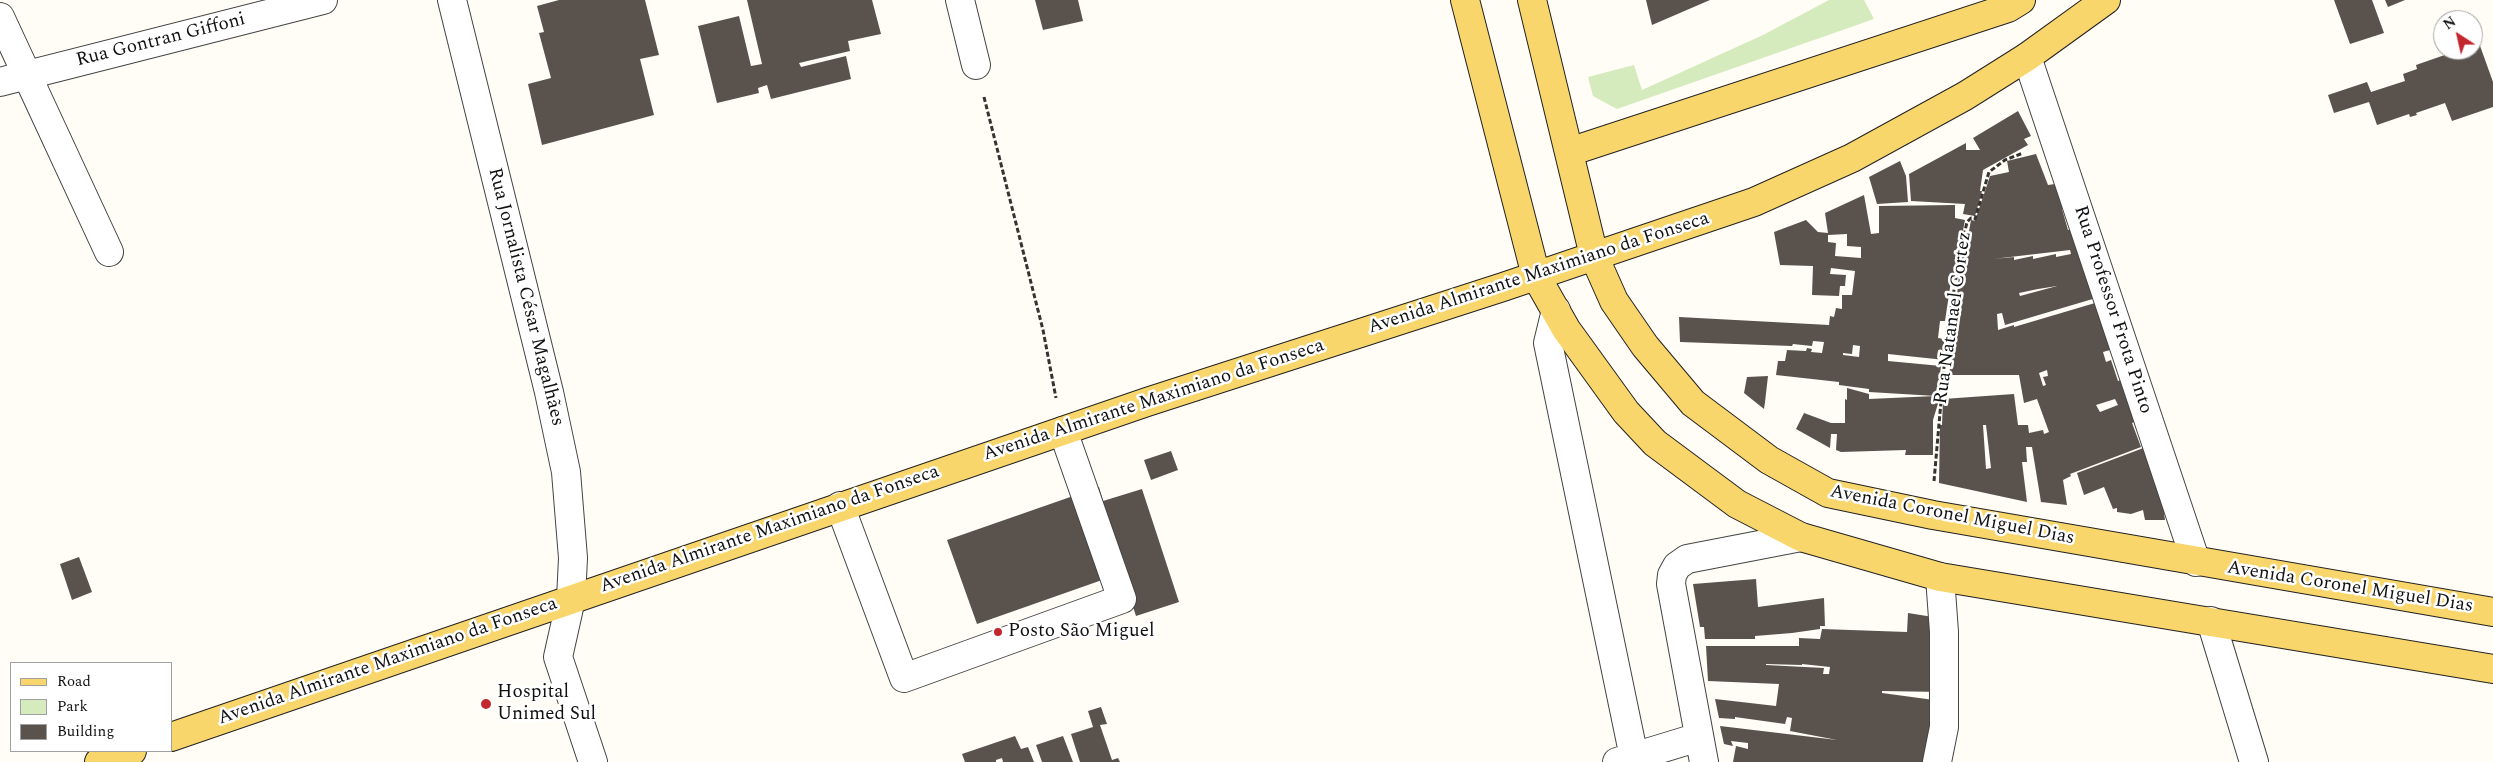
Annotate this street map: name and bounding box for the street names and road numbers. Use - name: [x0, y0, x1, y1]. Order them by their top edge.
- street label: Rua Gontran Giffoni: [74, 9, 248, 73]
- street label: Rua Jornalista César Magalhães: [482, 165, 568, 429]
- street label: Rua Professor Frota Pinto: [2068, 203, 2156, 417]
- street label: Avenida Almirante Maximiano da Fonseca: [1366, 208, 1712, 340]
- street label: Rua Natanael Cortez: [1931, 230, 1977, 406]
- street label: Avenida Almirante Maximiano da Fonseca: [981, 335, 1327, 467]
- street label: Avenida Almirante Maximiano da Fonseca: [597, 461, 943, 599]
- street label: Avenida Coronel Miguel Dias: [1828, 481, 2076, 551]
- street label: Avenida Coronel Miguel Dias: [2225, 557, 2475, 619]
- street label: Avenida Almirante Maximiano da Fonseca: [215, 593, 561, 731]

